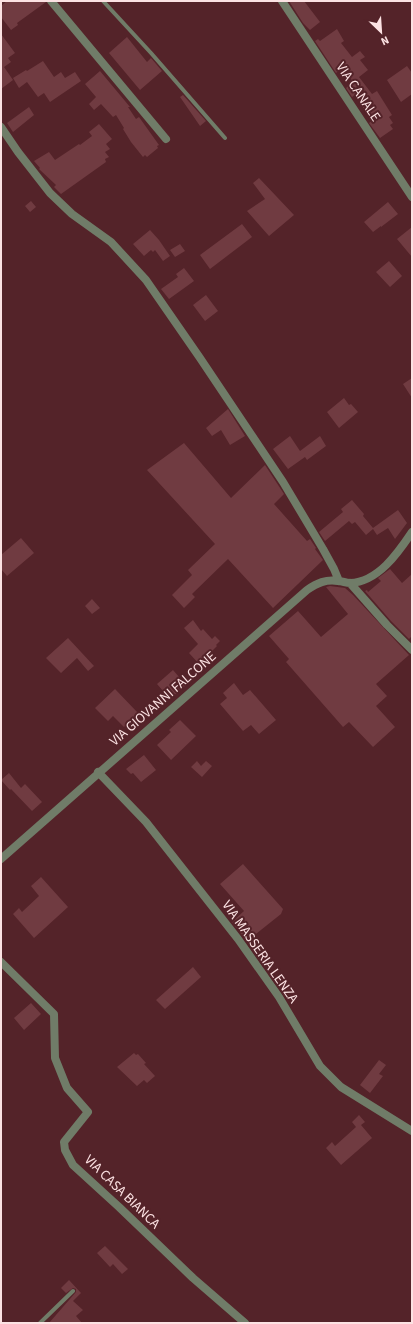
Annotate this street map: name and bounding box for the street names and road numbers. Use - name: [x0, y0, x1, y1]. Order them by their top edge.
- street label: VIA CANALE: [331, 58, 385, 126]
- street label: VIA GIOVANNI FALCONE: [105, 647, 221, 751]
- street label: VIA MASSERIA LENZA: [217, 896, 303, 1008]
- street label: VIA CASA BIANCA: [79, 1150, 165, 1234]

